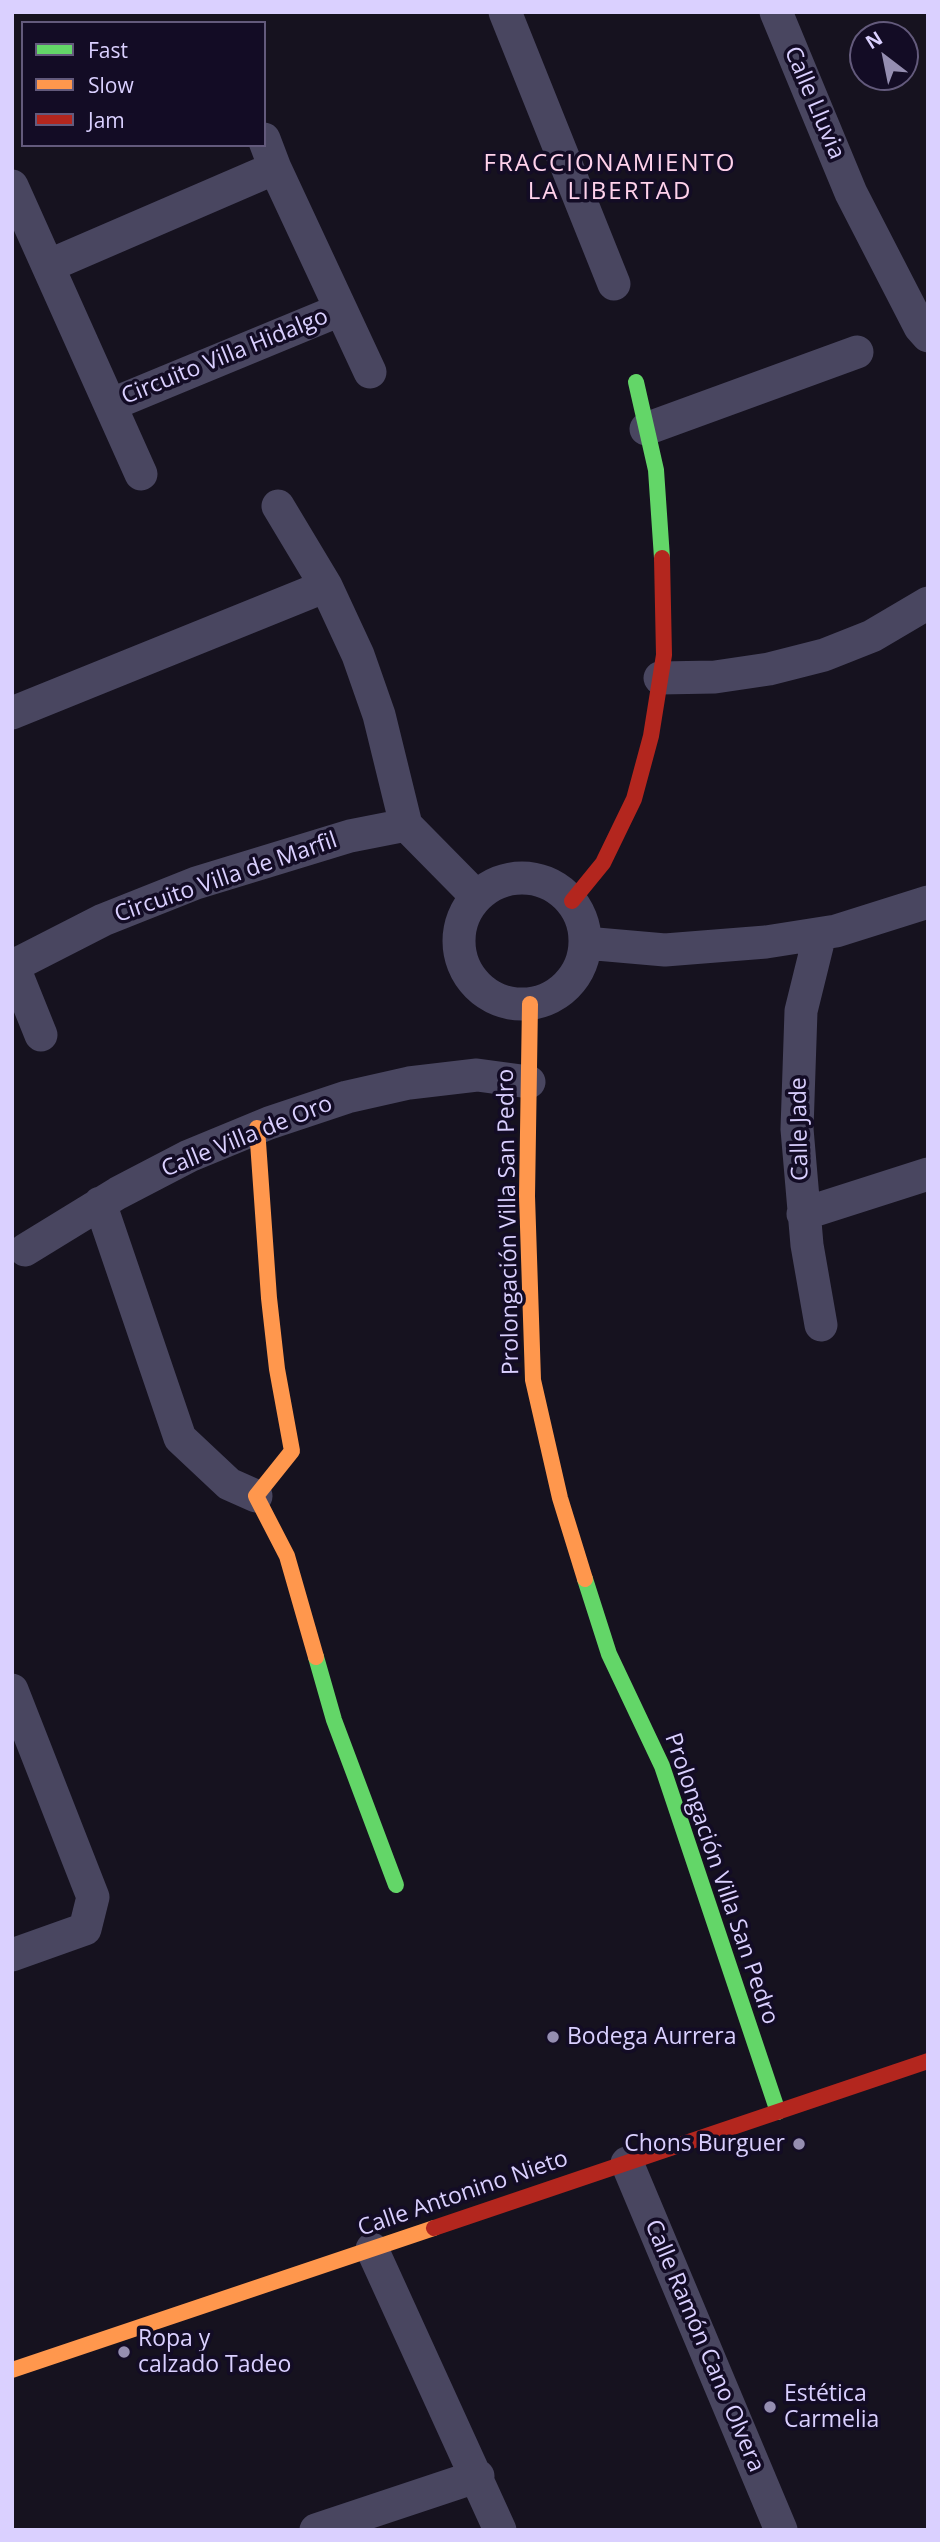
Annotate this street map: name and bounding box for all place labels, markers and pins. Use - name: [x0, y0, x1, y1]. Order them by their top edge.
- place label: Bodega Aurrera: [567, 2023, 736, 2051]
- marker: Bodega Aurrera: [545, 2029, 561, 2045]
- place label: Chons Burguer: [624, 2130, 785, 2158]
- marker: Chons Burguer: [791, 2136, 807, 2152]
- place label: Ropa y calzado Tadeo: [138, 2325, 291, 2379]
- marker: Ropa y calzado Tadeo: [116, 2344, 132, 2360]
- place label: Estética Carmelia: [784, 2380, 879, 2434]
- marker: Estética Carmelia: [762, 2399, 778, 2415]

